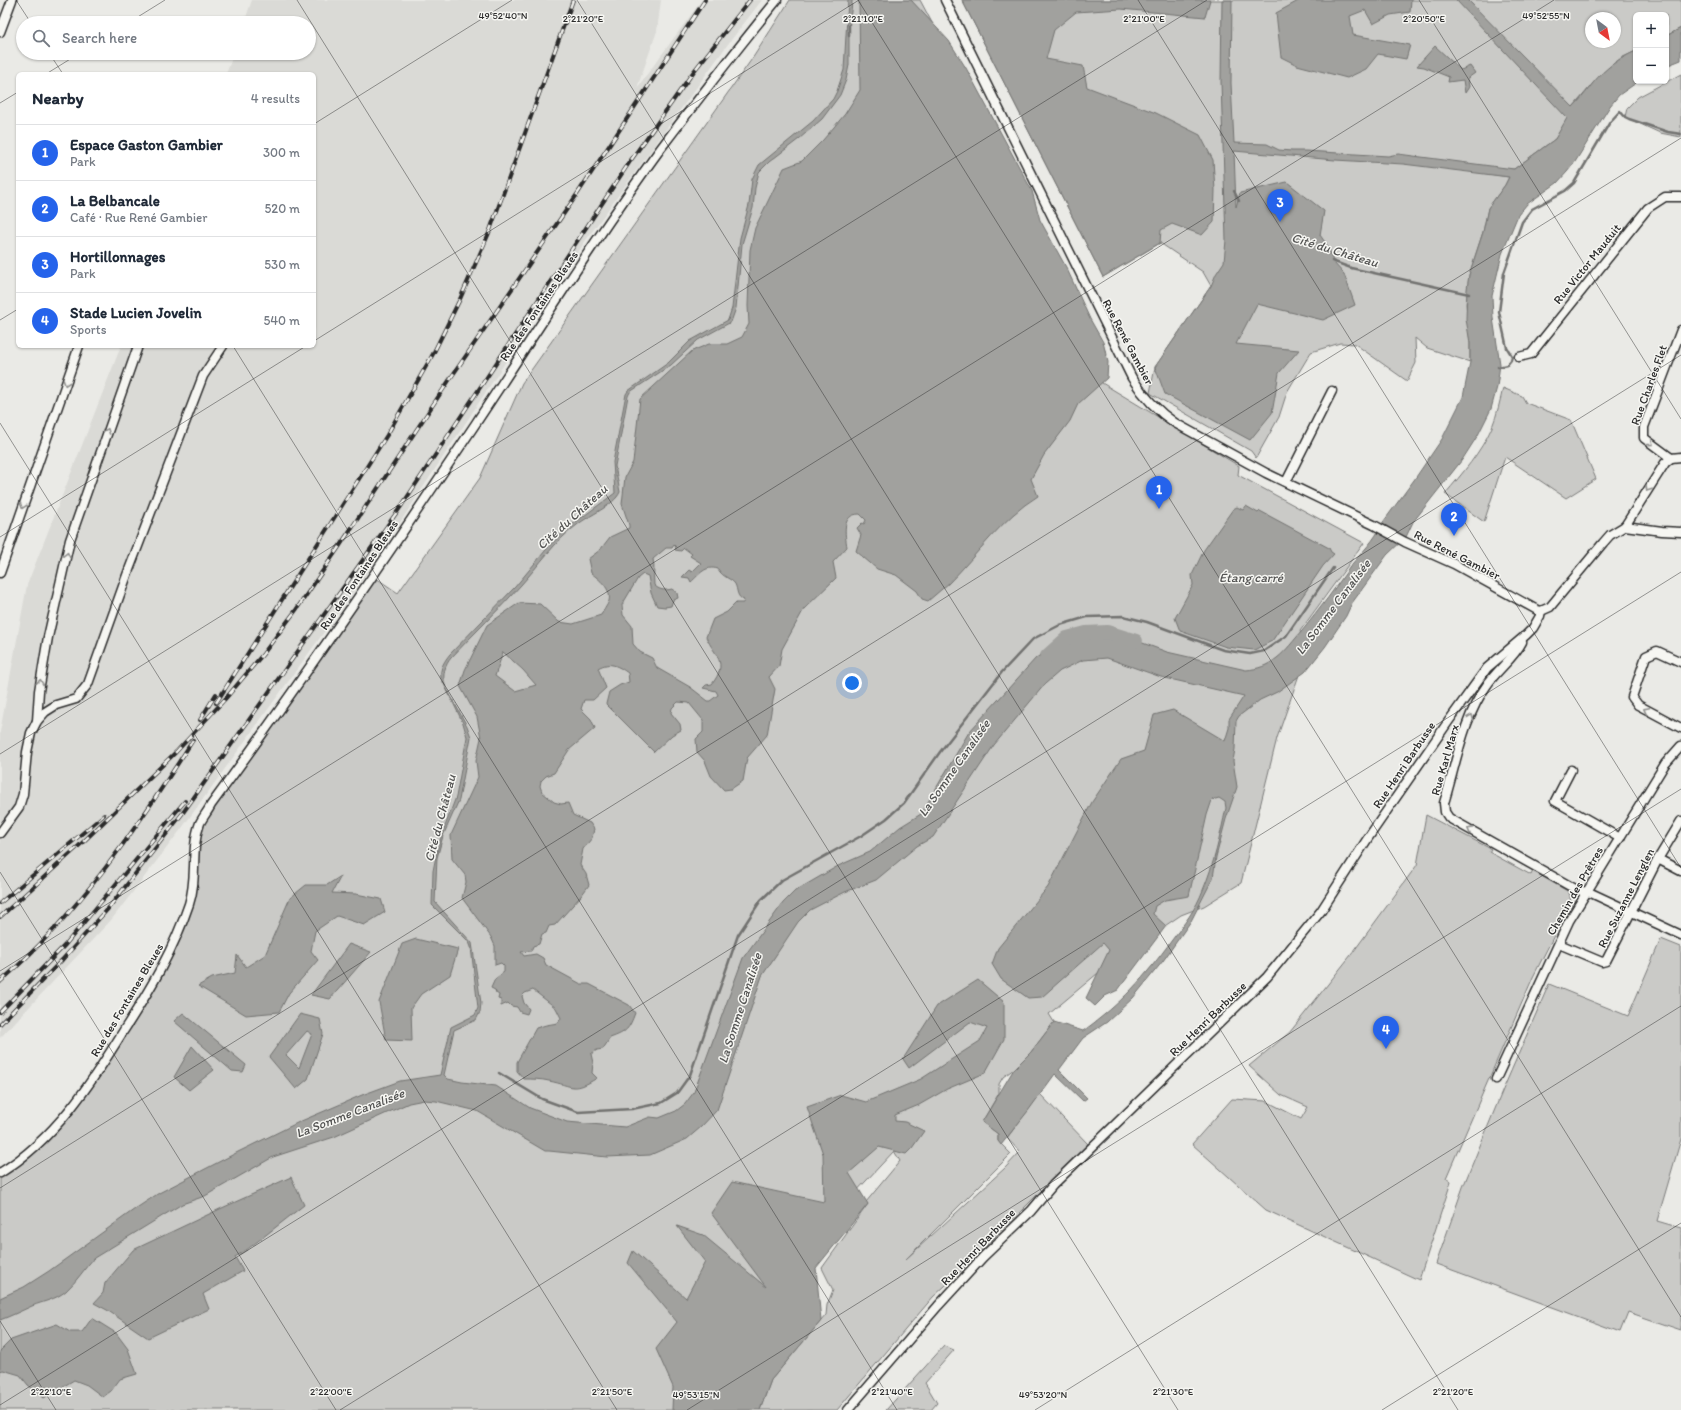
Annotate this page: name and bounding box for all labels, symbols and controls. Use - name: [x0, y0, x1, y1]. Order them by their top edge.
- text: 49°52'40"N: [478, 9, 528, 22]
- text: 49°52'55"N: [1522, 9, 1570, 22]
- text: 2°21'20"E: [563, 12, 604, 25]
- text: 2°21'10"E: [843, 12, 883, 25]
- text: 2°21'00"E: [1123, 12, 1165, 25]
- text: 2°20'50"E: [1403, 12, 1446, 25]
- north arrow: [1585, 12, 1621, 48]
- map controls: [1633, 12, 1669, 84]
- button: +: [1633, 12, 1669, 48]
- search box: [16, 16, 316, 60]
- icon: search: [30, 27, 52, 49]
- text: Search here: [62, 29, 137, 47]
- button: −: [1633, 48, 1669, 84]
- text: Nearby: [32, 88, 84, 108]
- text: 4 results: [251, 91, 300, 106]
- text: Espace Gaston Gambier: [70, 136, 223, 154]
- text: 1: [42, 145, 48, 160]
- text: 300 m: [263, 145, 300, 160]
- text: Park: [70, 154, 96, 169]
- pin: 3: [1267, 189, 1293, 222]
- text: La Belbancale: [70, 192, 160, 210]
- text: 2: [42, 201, 48, 216]
- text: 520 m: [264, 201, 300, 216]
- text: Café · Rue René Gambier: [70, 210, 208, 225]
- street label: Rue Victor Mauduit: [1550, 221, 1624, 307]
- water label: Cité du Château: [1290, 230, 1381, 271]
- text: Hortillonnages: [70, 248, 165, 266]
- street label: Rue des Fontaines Bleues: [497, 248, 581, 364]
- text: 3: [41, 257, 49, 272]
- text: 530 m: [264, 257, 300, 272]
- text: Park: [70, 266, 96, 281]
- street label: Rue René Gambier: [1100, 297, 1157, 387]
- text: Stade Lucien Jovelin: [70, 304, 202, 322]
- text: 4: [41, 313, 49, 328]
- text: 540 m: [263, 313, 300, 328]
- text: Sports: [70, 322, 106, 337]
- street label: Rue Charles Flet: [1628, 343, 1670, 427]
- one-way arrow: [62, 379, 71, 386]
- one-way arrow: [103, 428, 111, 435]
- one-way arrow: [1646, 438, 1653, 445]
- pin: 1: [1146, 476, 1172, 509]
- water label: Cité du Château: [534, 481, 611, 553]
- one-way arrow: [1645, 485, 1653, 492]
- one-way arrow: [20, 502, 28, 509]
- pin: 2: [1441, 503, 1467, 536]
- street label: Rue des Fontaines Bleues: [317, 517, 401, 633]
- street label: Rue René Gambier: [1412, 527, 1503, 583]
- one-way arrow: [62, 552, 70, 558]
- water label: La Somme Canalisée: [1292, 556, 1374, 657]
- water label: Étang carré: [1219, 570, 1284, 585]
- your location: [842, 673, 862, 693]
- one-way arrow: [36, 679, 44, 685]
- one-way arrow: [1643, 707, 1651, 714]
- one-way arrow: [1466, 714, 1474, 721]
- water label: La Somme Canalisée: [915, 716, 994, 819]
- street label: Rue Henri Barbusse: [1370, 719, 1438, 811]
- street label: Rue Karl Marx: [1428, 723, 1462, 797]
- water label: Cité du Château: [421, 772, 459, 863]
- one-way arrow: [1467, 827, 1474, 834]
- street label: Chemin des Prêtres: [1544, 844, 1606, 938]
- street label: Rue Suzanne Lenglen: [1595, 846, 1657, 950]
- street label: Rue des Fontaines Bleues: [88, 941, 166, 1059]
- water label: La Somme Canalisée: [715, 950, 765, 1065]
- street label: Rue Henri Barbusse: [1167, 979, 1250, 1059]
- pin: 4: [1373, 1016, 1399, 1049]
- water label: La Somme Canalisée: [294, 1085, 407, 1141]
- street label: Rue Henri Barbusse: [938, 1205, 1018, 1288]
- text: 2°22'10"E: [31, 1385, 72, 1398]
- text: 2°22'00"E: [310, 1385, 353, 1398]
- text: 2°21'50"E: [592, 1385, 633, 1398]
- text: 2°21'40"E: [871, 1385, 913, 1398]
- text: 2°21'30"E: [1153, 1385, 1194, 1398]
- text: 2°21'20"E: [1433, 1385, 1474, 1398]
- text: 49°53'15"N: [672, 1388, 720, 1401]
- text: 49°53'20"N: [1019, 1388, 1068, 1401]

